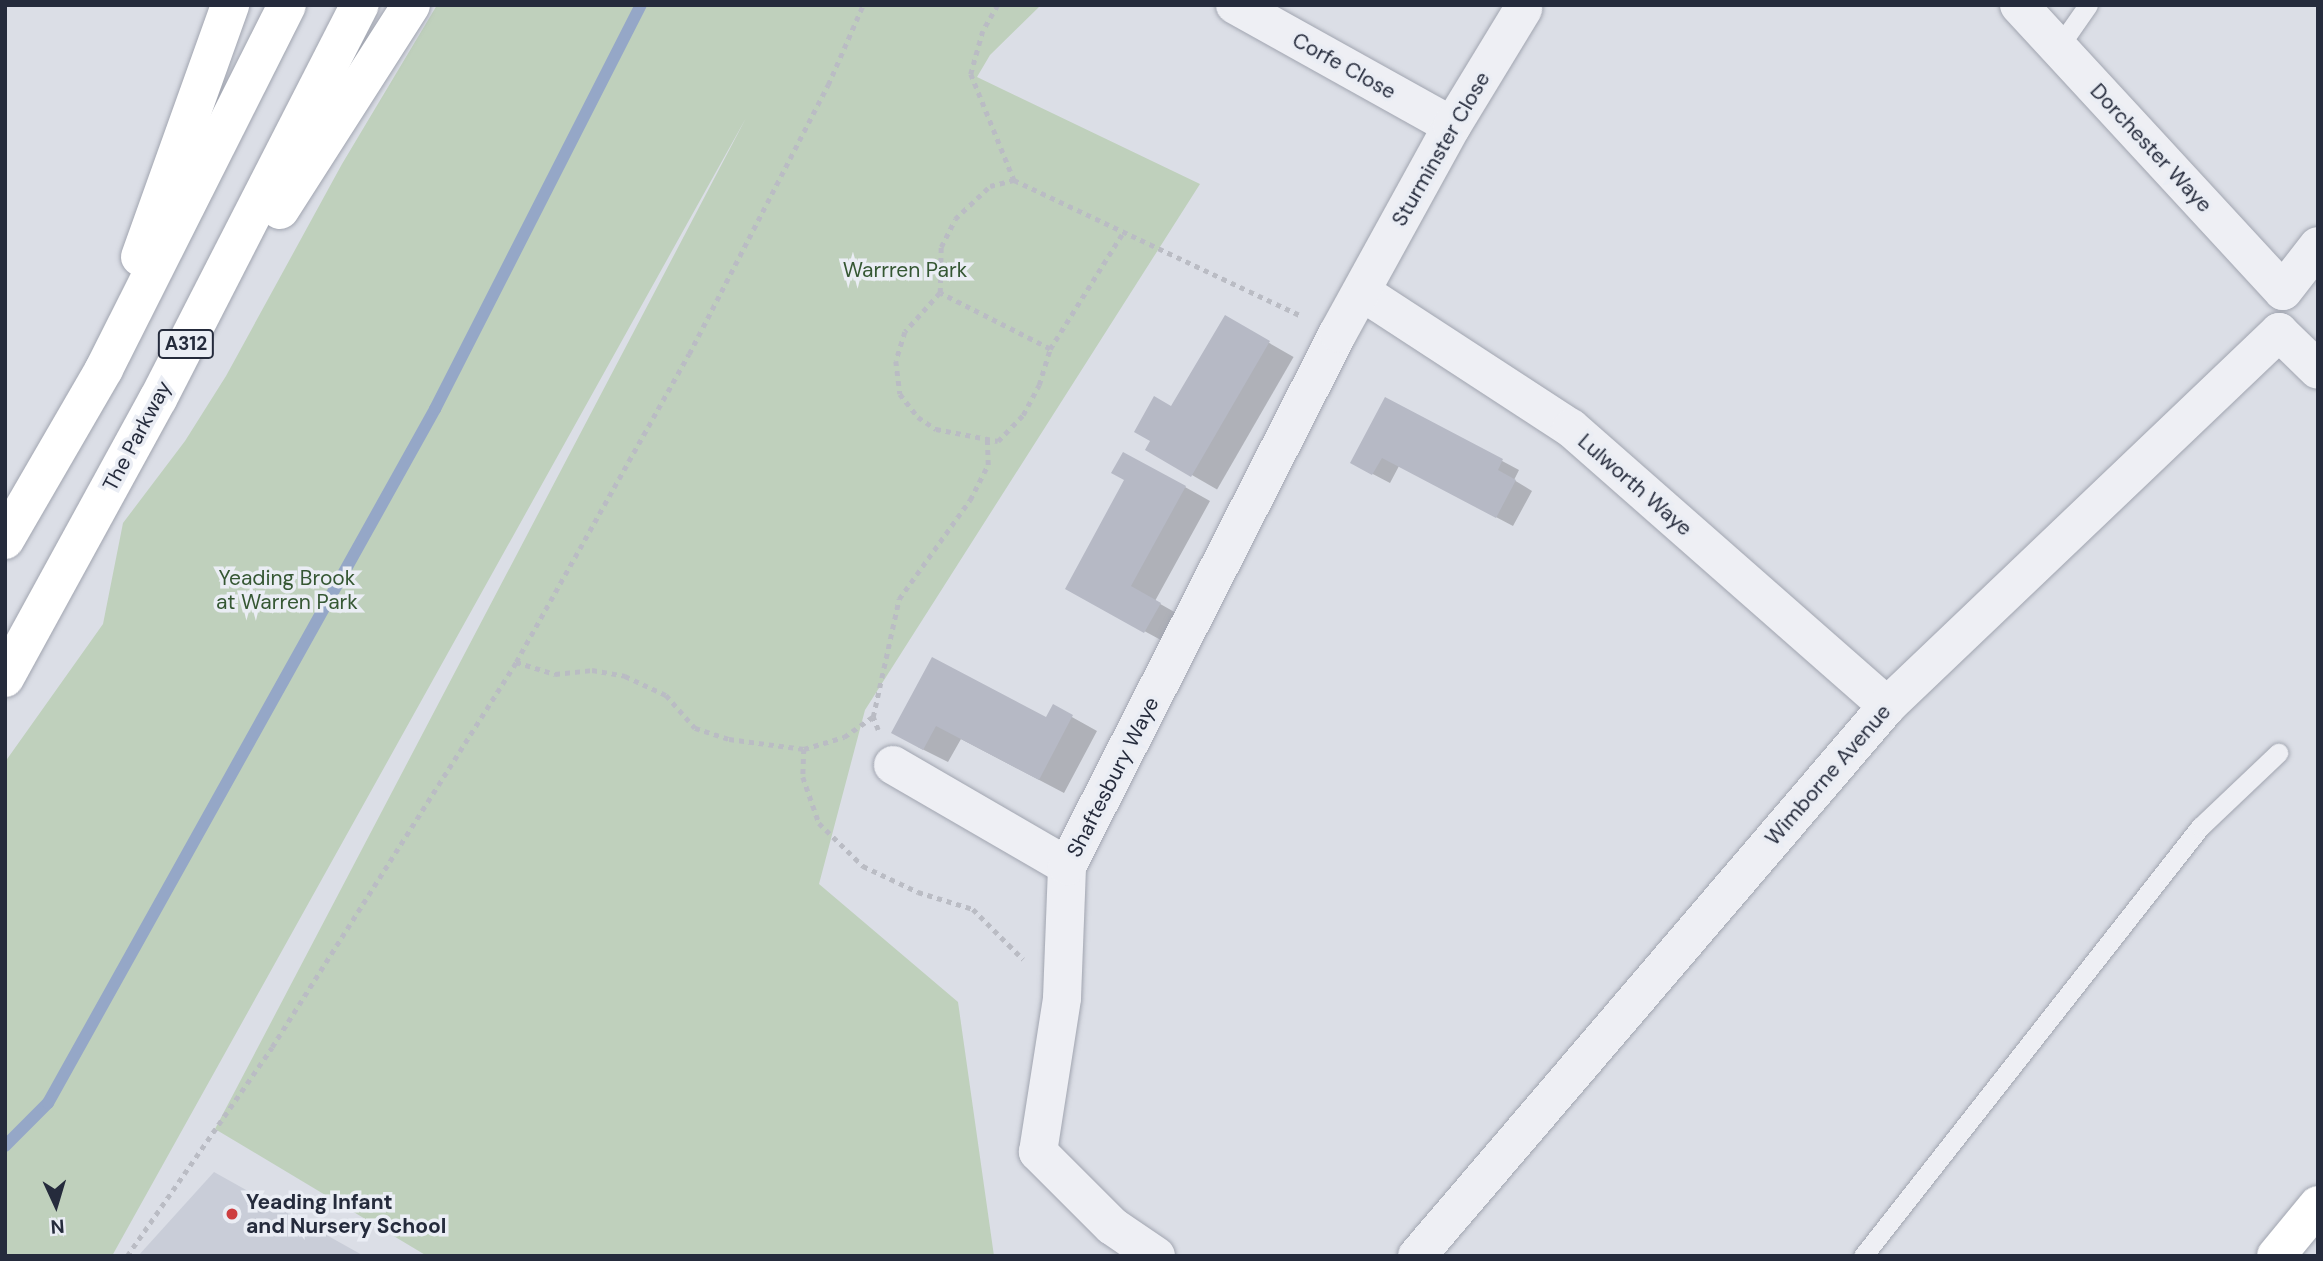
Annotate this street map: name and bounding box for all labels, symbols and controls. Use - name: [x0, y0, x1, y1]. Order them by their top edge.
- street label: Corfe Close: [1288, 27, 1400, 105]
- street label: Sturminster Close: [1387, 67, 1495, 231]
- street label: Dorchester Waye: [2085, 78, 2217, 218]
- park label: Warrren Park: [843, 257, 967, 283]
- road number: A312: [156, 328, 216, 360]
- street label: The Parkway: [97, 377, 177, 495]
- street label: Lulworth Waye: [1573, 429, 1697, 541]
- park label: Yeading Brook at Warren Park: [216, 565, 358, 615]
- street label: Shaftesbury Waye: [1062, 693, 1164, 861]
- street label: Wimborne Avenue: [1760, 699, 1896, 851]
- north arrow: [21, 1170, 91, 1240]
- place label: Yeading Infant and Nursery School: [246, 1189, 446, 1239]
- marker: Yeading Infant and Nursery School: [224, 1206, 240, 1222]
- text: N: [50, 1213, 65, 1239]

